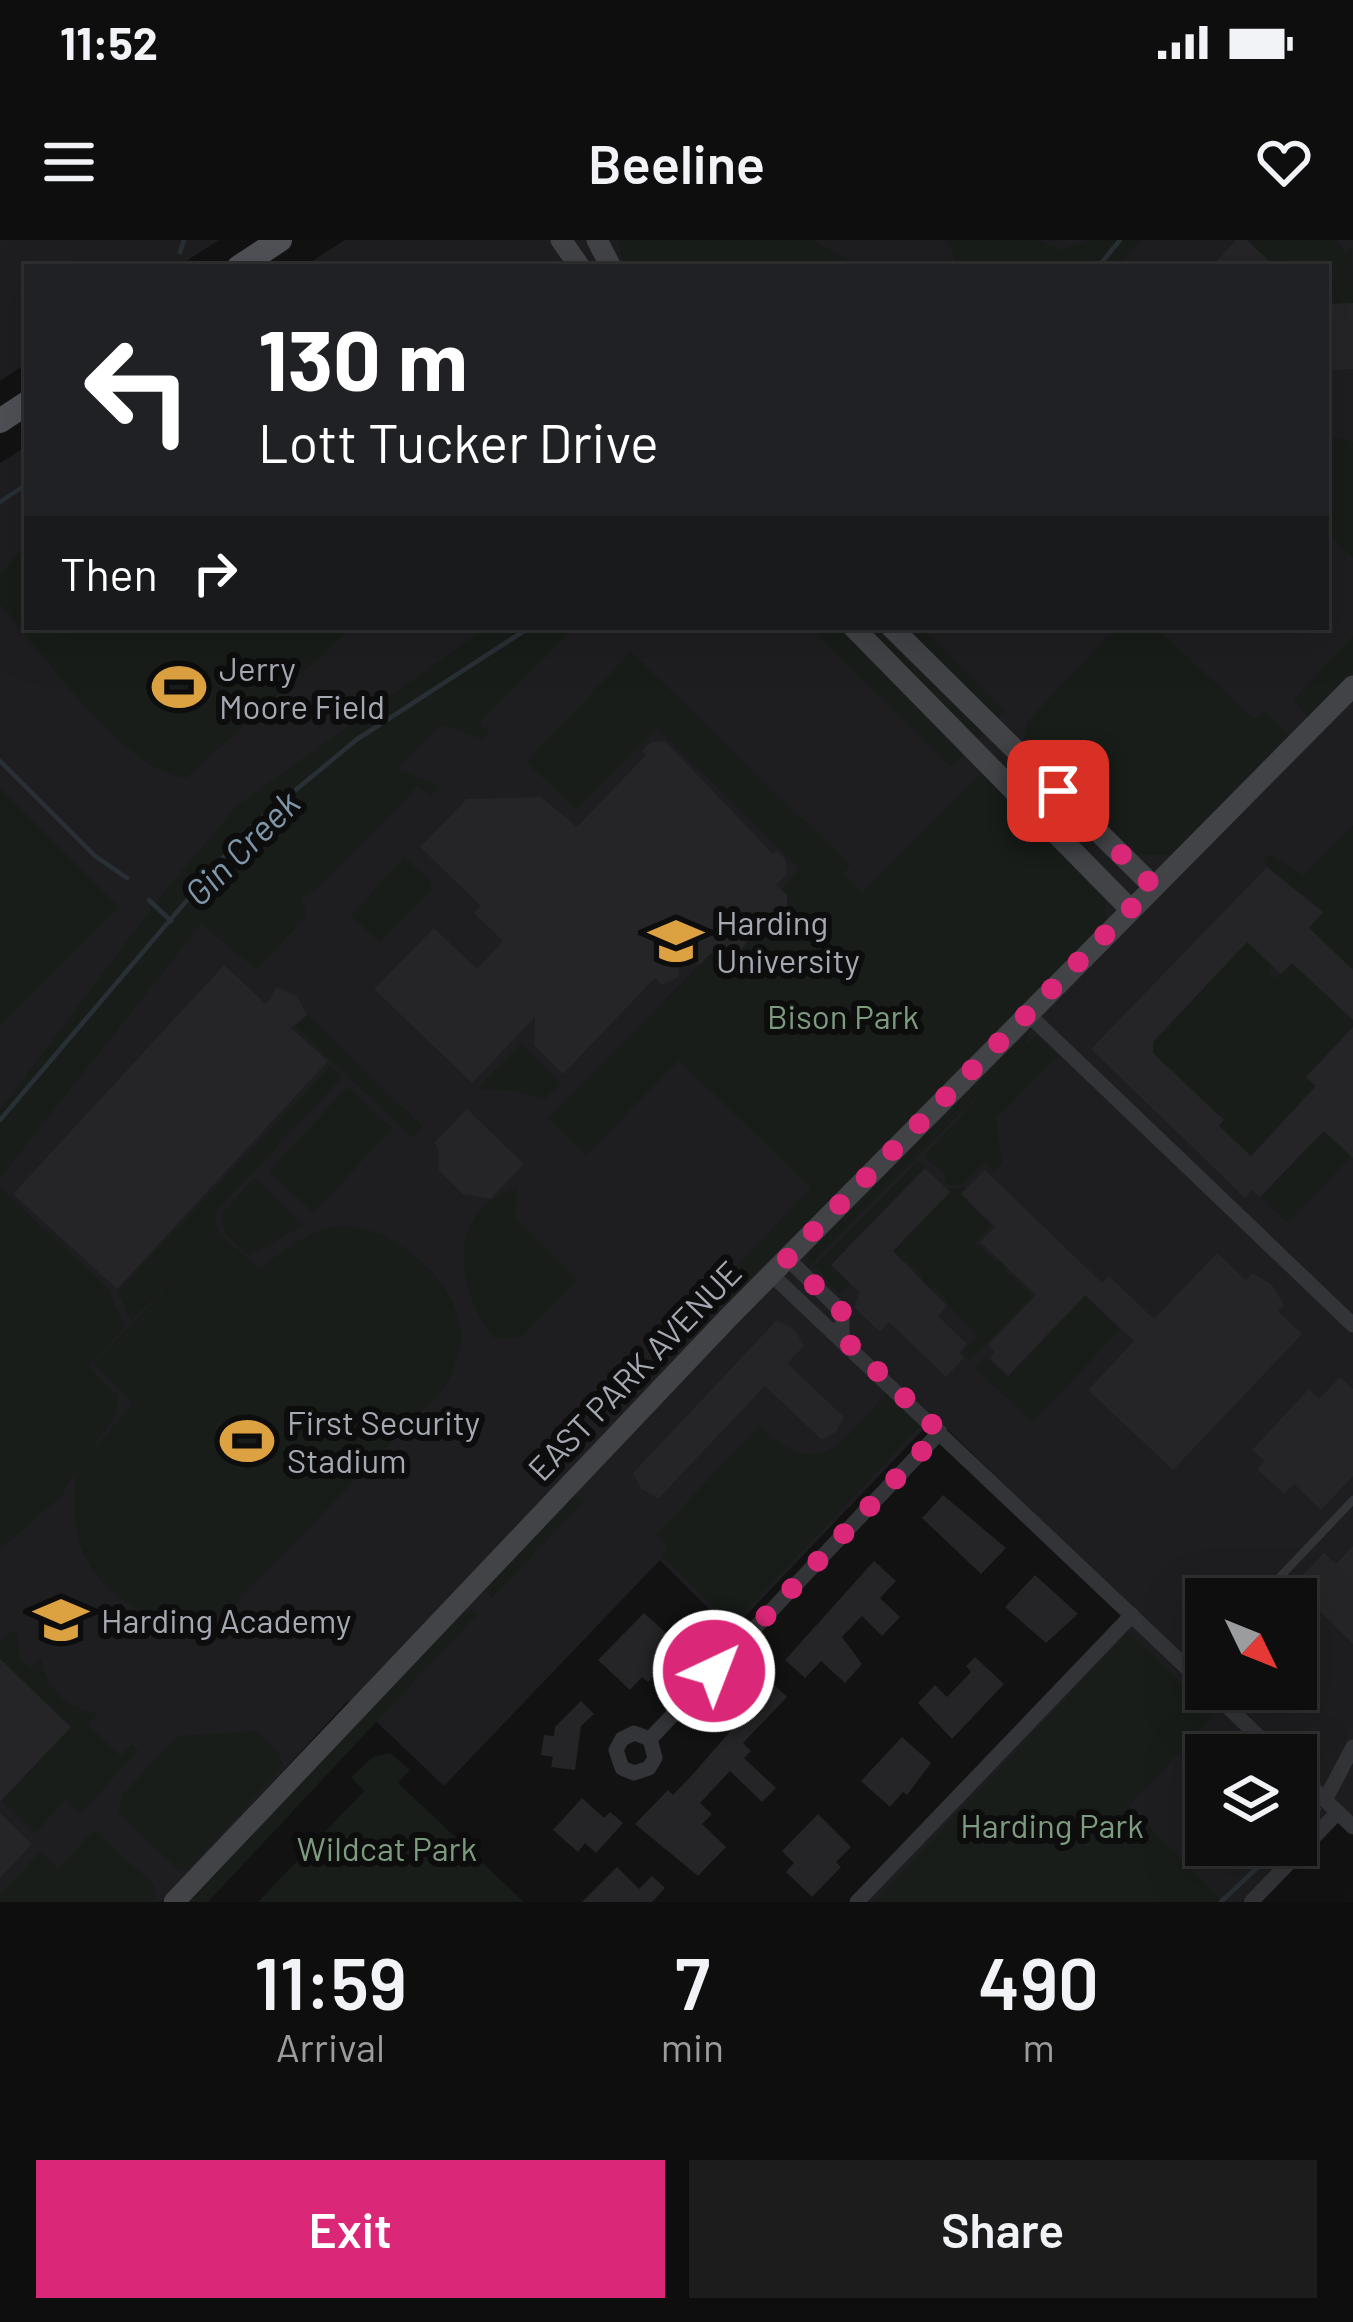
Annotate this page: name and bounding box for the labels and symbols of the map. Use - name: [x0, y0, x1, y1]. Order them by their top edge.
- place label: Jerry Moore Field: [219, 648, 385, 726]
- sports icon: Jerry Moore Field: [150, 658, 208, 716]
- pin: [1007, 740, 1109, 842]
- water label: Gin Creek: [175, 780, 308, 913]
- place label: Harding University: [716, 902, 860, 980]
- school or university icon: Harding University: [647, 912, 705, 970]
- park label: Bison Park: [767, 996, 919, 1036]
- street label: EAST PARK AVENUE: [519, 1252, 749, 1488]
- place label: First Security Stadium: [287, 1402, 480, 1480]
- sports icon: First Security Stadium: [218, 1412, 276, 1470]
- north arrow: [1185, 1578, 1317, 1710]
- school or university icon: Harding Academy: [32, 1591, 90, 1649]
- place label: Harding Academy: [101, 1600, 351, 1640]
- position arrow: [651, 1608, 777, 1734]
- park label: Harding Park: [960, 1805, 1144, 1845]
- park label: Wildcat Park: [297, 1828, 477, 1868]

